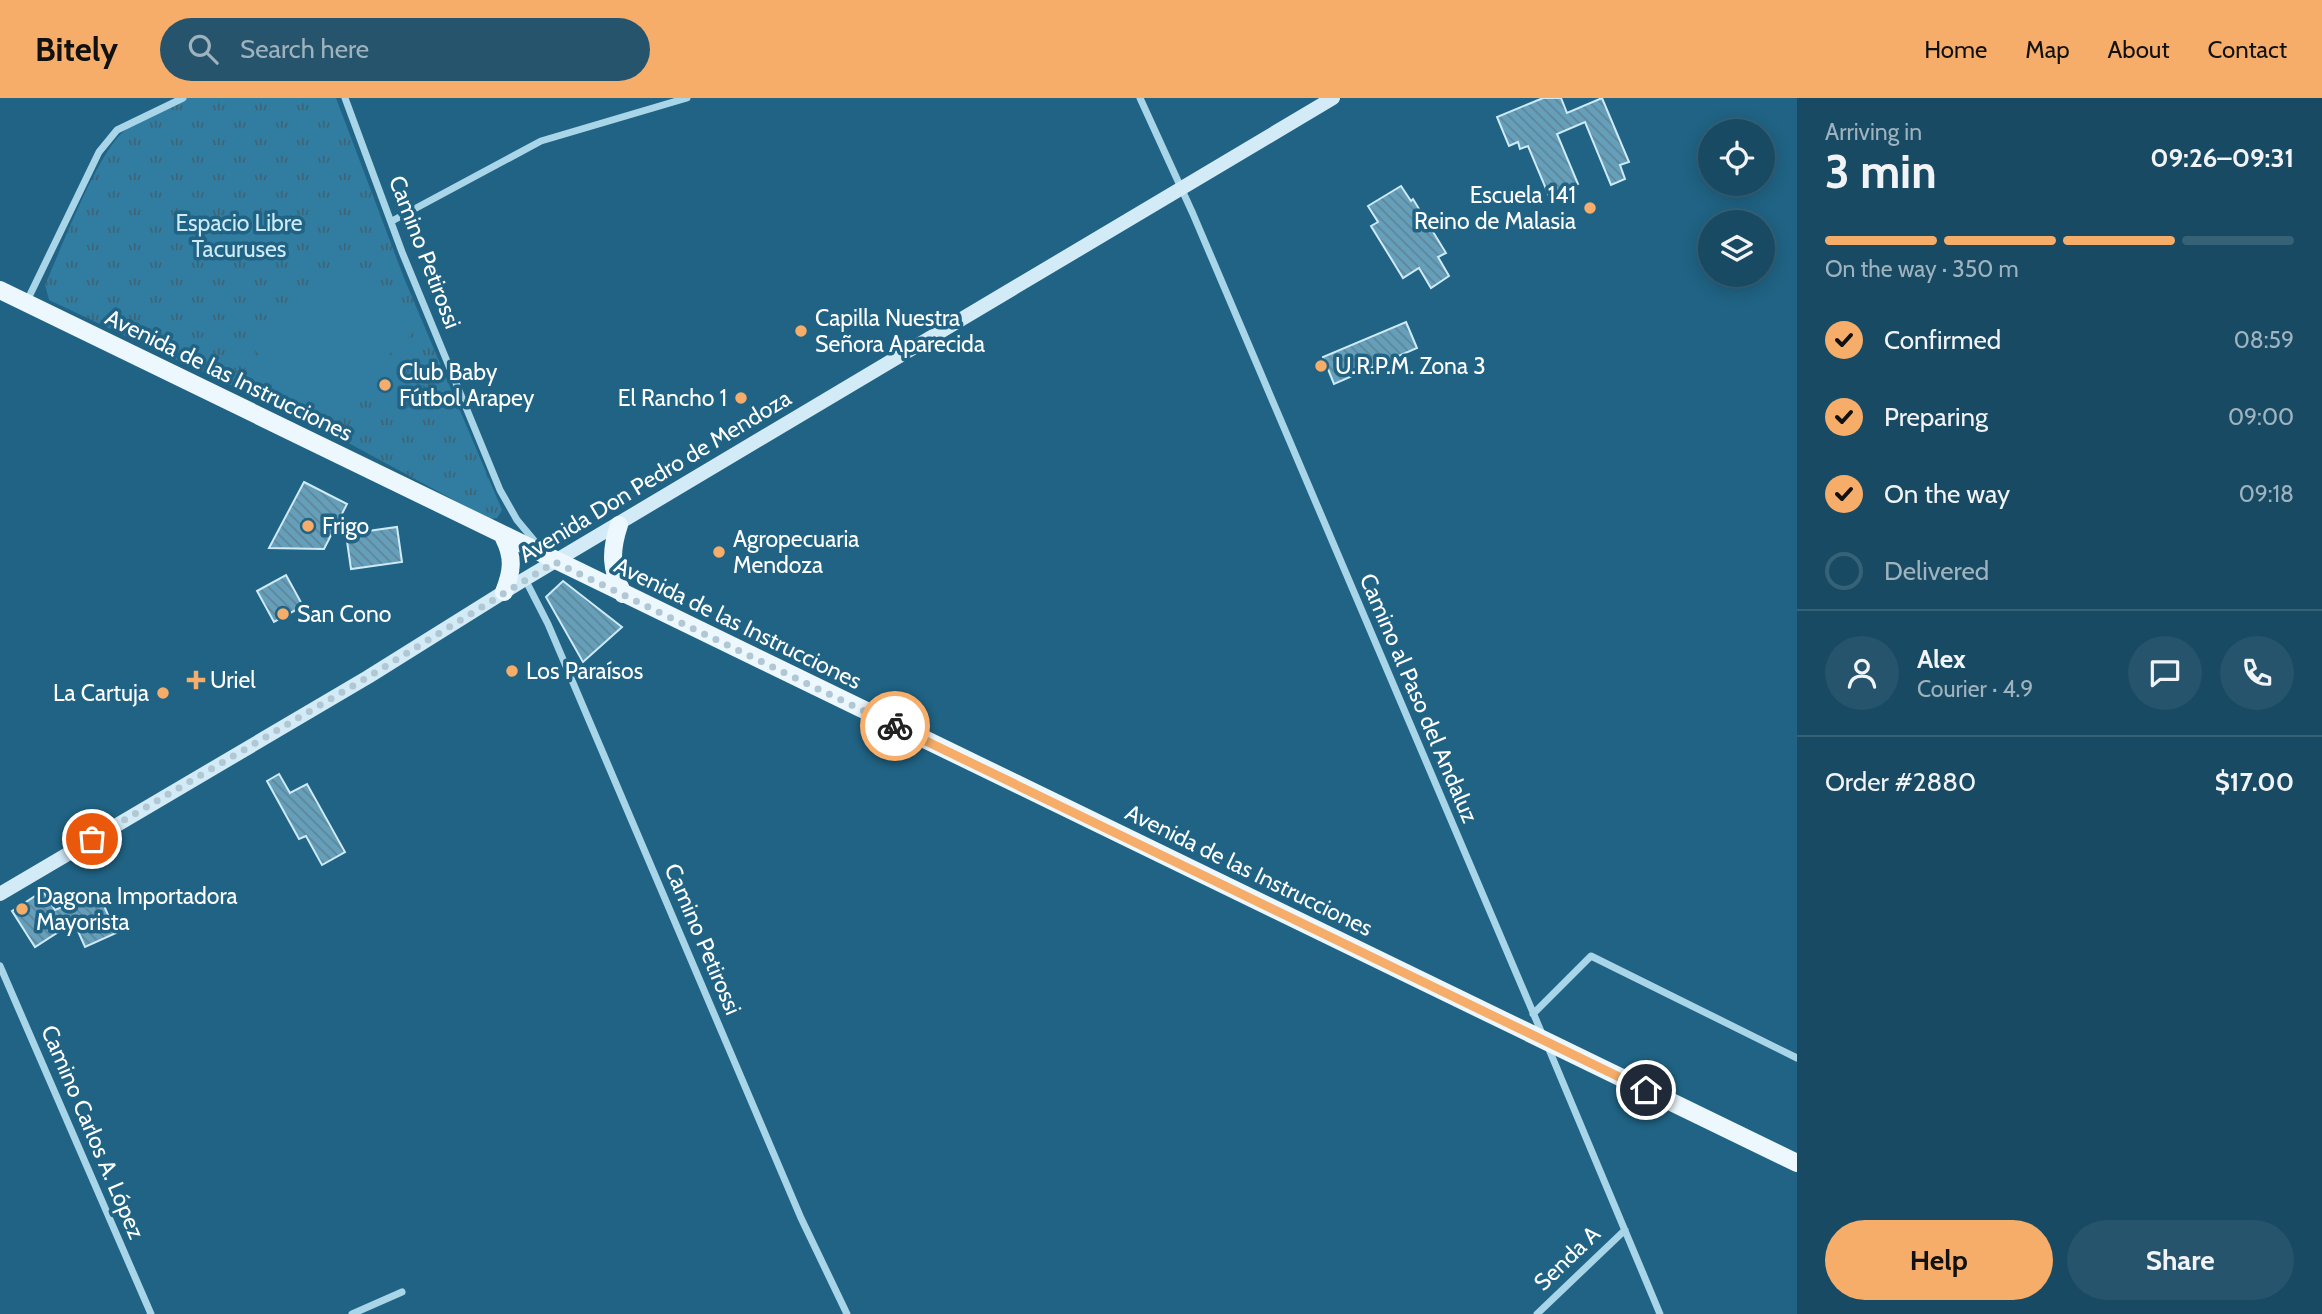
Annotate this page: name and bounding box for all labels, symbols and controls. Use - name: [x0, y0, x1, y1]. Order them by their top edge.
- search box: [160, 18, 650, 81]
- text: Bitely: [35, 29, 118, 69]
- icon: search: [184, 30, 222, 68]
- text: Search here: [240, 33, 369, 65]
- text: Home: [1924, 35, 1987, 64]
- text: Map: [2025, 35, 2070, 64]
- text: About: [2108, 35, 2170, 64]
- text: Contact: [2208, 35, 2287, 64]
- text: Arriving in: [1825, 118, 1922, 146]
- map controls: [1698, 119, 1775, 287]
- button: locate: [1698, 119, 1775, 196]
- text: 09:26–09:31: [2150, 142, 2294, 174]
- text: 3 min: [1825, 144, 1937, 200]
- street label: Camino Petirossi: [383, 171, 467, 333]
- place label: Escuela 141 Reino de Malasia: [1414, 181, 1576, 235]
- marker: Escuela 141 Reino de Malasia: [1582, 200, 1598, 216]
- park label: Espacio Libre Tacuruses: [175, 209, 303, 263]
- button: layers: [1698, 210, 1775, 287]
- text: On the way · 350 m: [1825, 255, 2019, 283]
- street label: Avenida de las Instrucciones: [101, 303, 357, 447]
- place label: Capilla Nuestra Señora Aparecida: [815, 304, 985, 358]
- icon: check: [1825, 321, 1863, 359]
- marker: Capilla Nuestra Señora Aparecida: [793, 323, 809, 339]
- text: Confirmed: [1884, 324, 2001, 356]
- text: 08:59: [2234, 326, 2294, 354]
- place label: U.R.P.M. Zona 3: [1335, 352, 1486, 380]
- place label: Club Baby Fútbol Arapey: [399, 358, 535, 412]
- marker: U.R.P.M. Zona 3: [1313, 358, 1329, 374]
- marker: Club Baby Fútbol Arapey: [377, 377, 393, 393]
- street label: Avenida Don Pedro de Mendoza: [514, 384, 796, 568]
- place label: El Rancho 1: [618, 384, 727, 412]
- marker: El Rancho 1: [733, 390, 749, 406]
- icon: check: [1825, 398, 1863, 436]
- text: Preparing: [1884, 401, 1988, 433]
- text: 09:00: [2228, 403, 2294, 431]
- icon: check: [1825, 475, 1863, 513]
- text: On the way: [1884, 478, 2010, 510]
- text: 09:18: [2239, 480, 2294, 508]
- place label: Frigo: [322, 512, 369, 540]
- marker: Frigo: [300, 518, 316, 534]
- place label: Agropecuaria Mendoza: [733, 525, 859, 579]
- marker: Agropecuaria Mendoza: [711, 544, 727, 560]
- street label: Avenida de las Instrucciones: [610, 551, 866, 695]
- text: Delivered: [1884, 555, 1989, 587]
- street label: Camino al Paso del Andaluz: [1354, 569, 1484, 827]
- place label: San Cono: [297, 600, 392, 628]
- marker: San Cono: [275, 606, 291, 622]
- button: person: [1825, 636, 1899, 710]
- button: chat: [2128, 636, 2202, 710]
- button: phone: [2220, 636, 2294, 710]
- text: Alex: [1917, 643, 1966, 675]
- place label: Los Paraísos: [526, 657, 643, 685]
- marker: Los Paraísos: [504, 663, 520, 679]
- place label: Uriel: [210, 666, 256, 694]
- marker: Uriel: [188, 672, 204, 688]
- text: Courier · 4.9: [1917, 675, 2033, 703]
- place label: La Cartuja: [53, 679, 149, 707]
- marker: La Cartuja: [155, 685, 171, 701]
- courier: [860, 691, 930, 761]
- icon: bike: [876, 707, 914, 745]
- text: Order #2880: [1825, 766, 1976, 798]
- text: $17.00: [2215, 766, 2294, 798]
- street label: Avenida de las Instrucciones: [1121, 798, 1377, 942]
- pin: [62, 809, 122, 869]
- icon: bag: [73, 820, 111, 858]
- street label: Camino Petirossi: [659, 859, 747, 1019]
- place label: Dagona Importadora Mayorista: [36, 882, 238, 936]
- marker: Dagona Importadora Mayorista: [14, 901, 30, 917]
- street label: Camino Carlos A. López: [35, 1021, 151, 1243]
- pin: [1616, 1060, 1676, 1120]
- icon: home: [1627, 1071, 1665, 1109]
- street label: Senda A: [1528, 1220, 1606, 1296]
- button: Help: [1825, 1220, 2053, 1300]
- button: Share: [2067, 1220, 2294, 1300]

